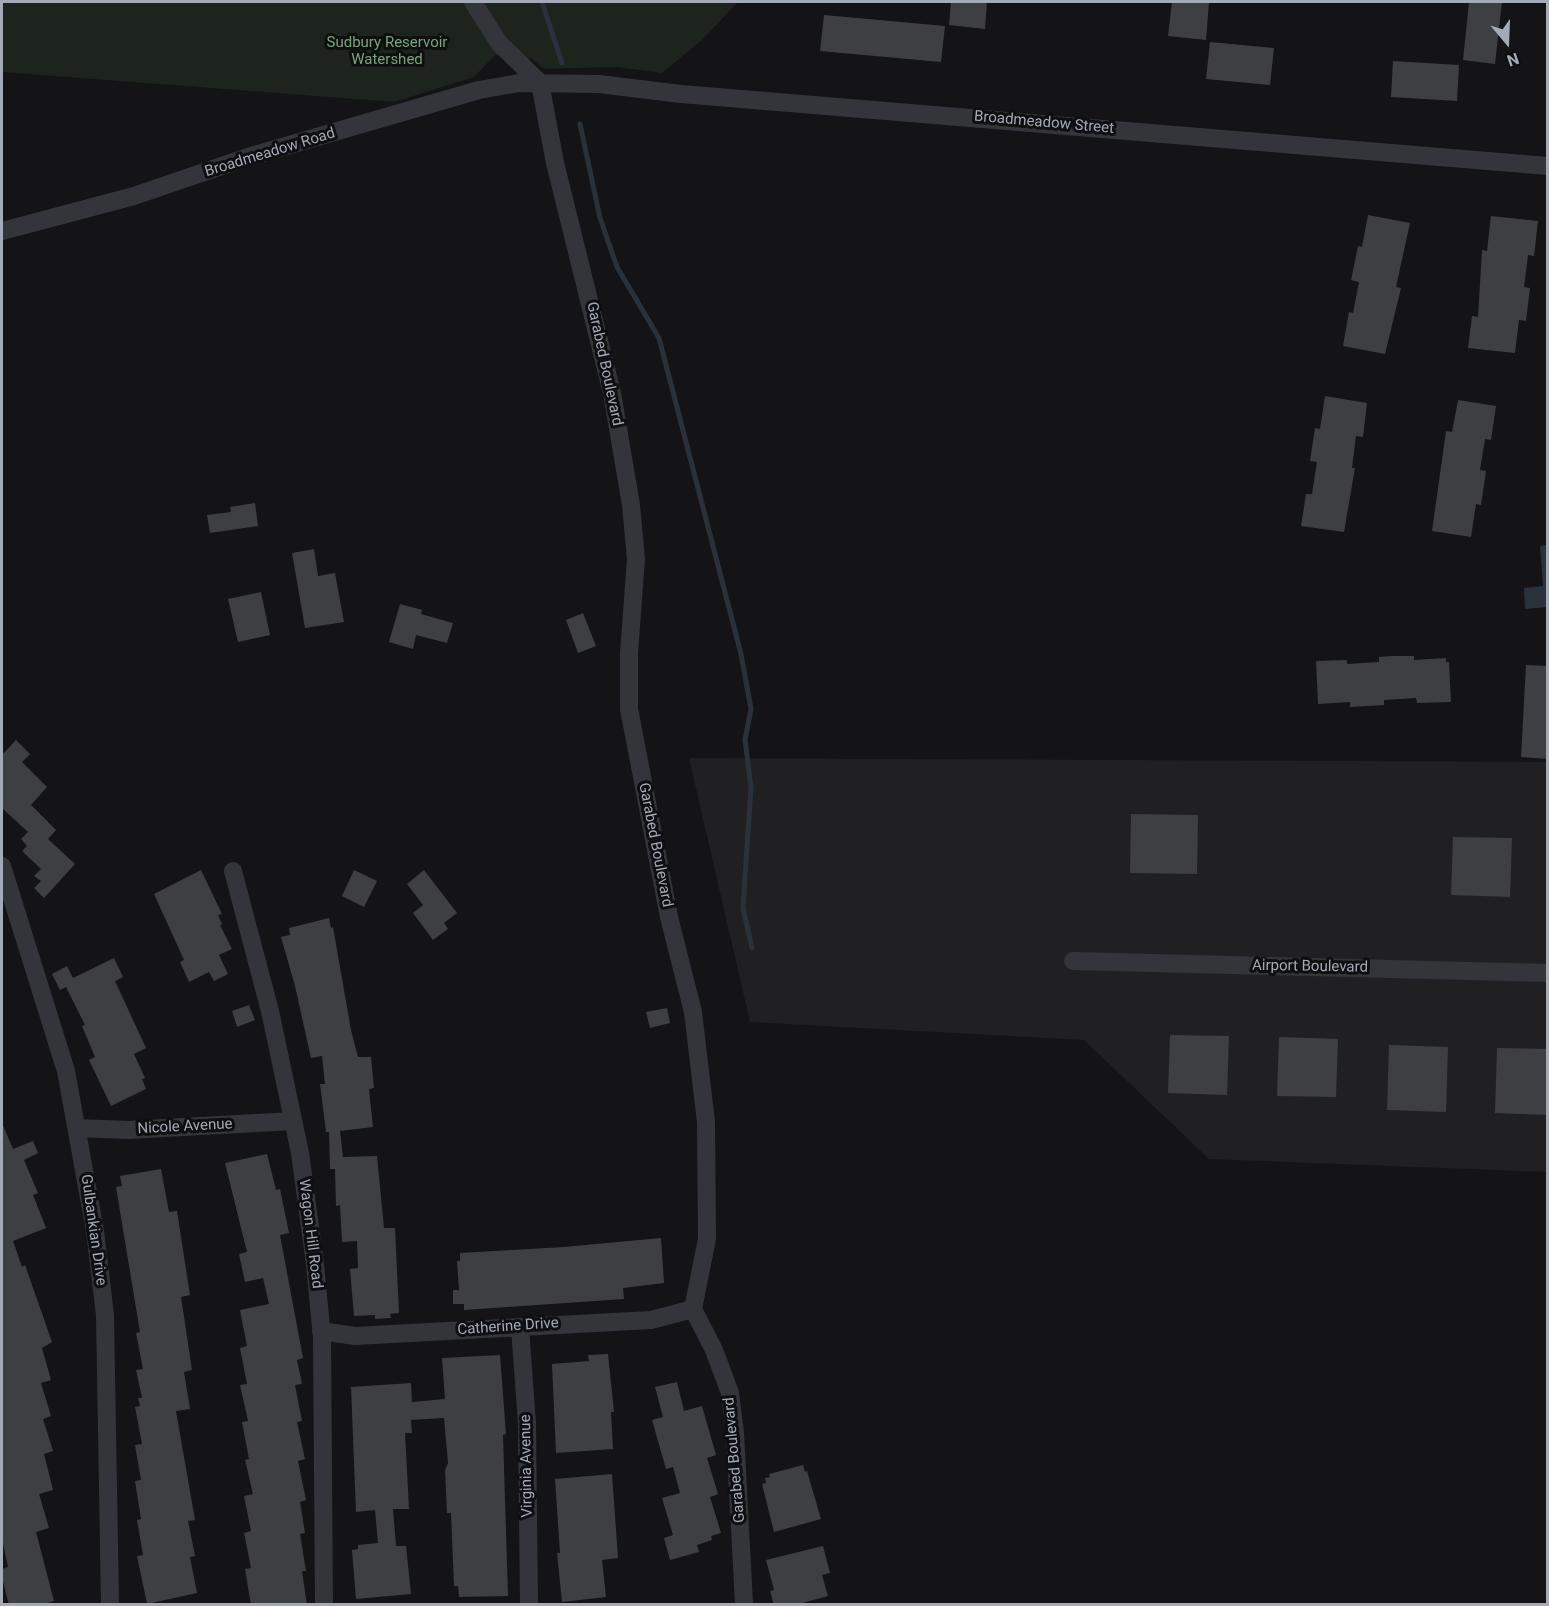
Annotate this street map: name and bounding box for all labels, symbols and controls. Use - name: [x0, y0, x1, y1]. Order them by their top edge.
- north arrow: [1477, 12, 1537, 72]
- park label: Sudbury Reservoir Watershed: [327, 34, 447, 69]
- text: N: [1505, 49, 1521, 70]
- street label: Broadmeadow Street: [973, 108, 1115, 138]
- street label: Broadmeadow Road: [203, 125, 337, 181]
- street label: Garabed Boulevard: [582, 300, 626, 428]
- street label: Garabed Boulevard: [634, 781, 676, 909]
- street label: Airport Boulevard: [1252, 957, 1368, 977]
- street label: Nicole Avenue: [137, 1116, 233, 1138]
- street label: Gulbankian Drive: [76, 1173, 110, 1287]
- street label: Wagon Hill Road: [294, 1178, 326, 1290]
- street label: Catherine Drive: [457, 1314, 559, 1340]
- street label: Garabed Boulevard: [721, 1396, 749, 1524]
- street label: Virginia Avenue: [517, 1414, 537, 1518]

